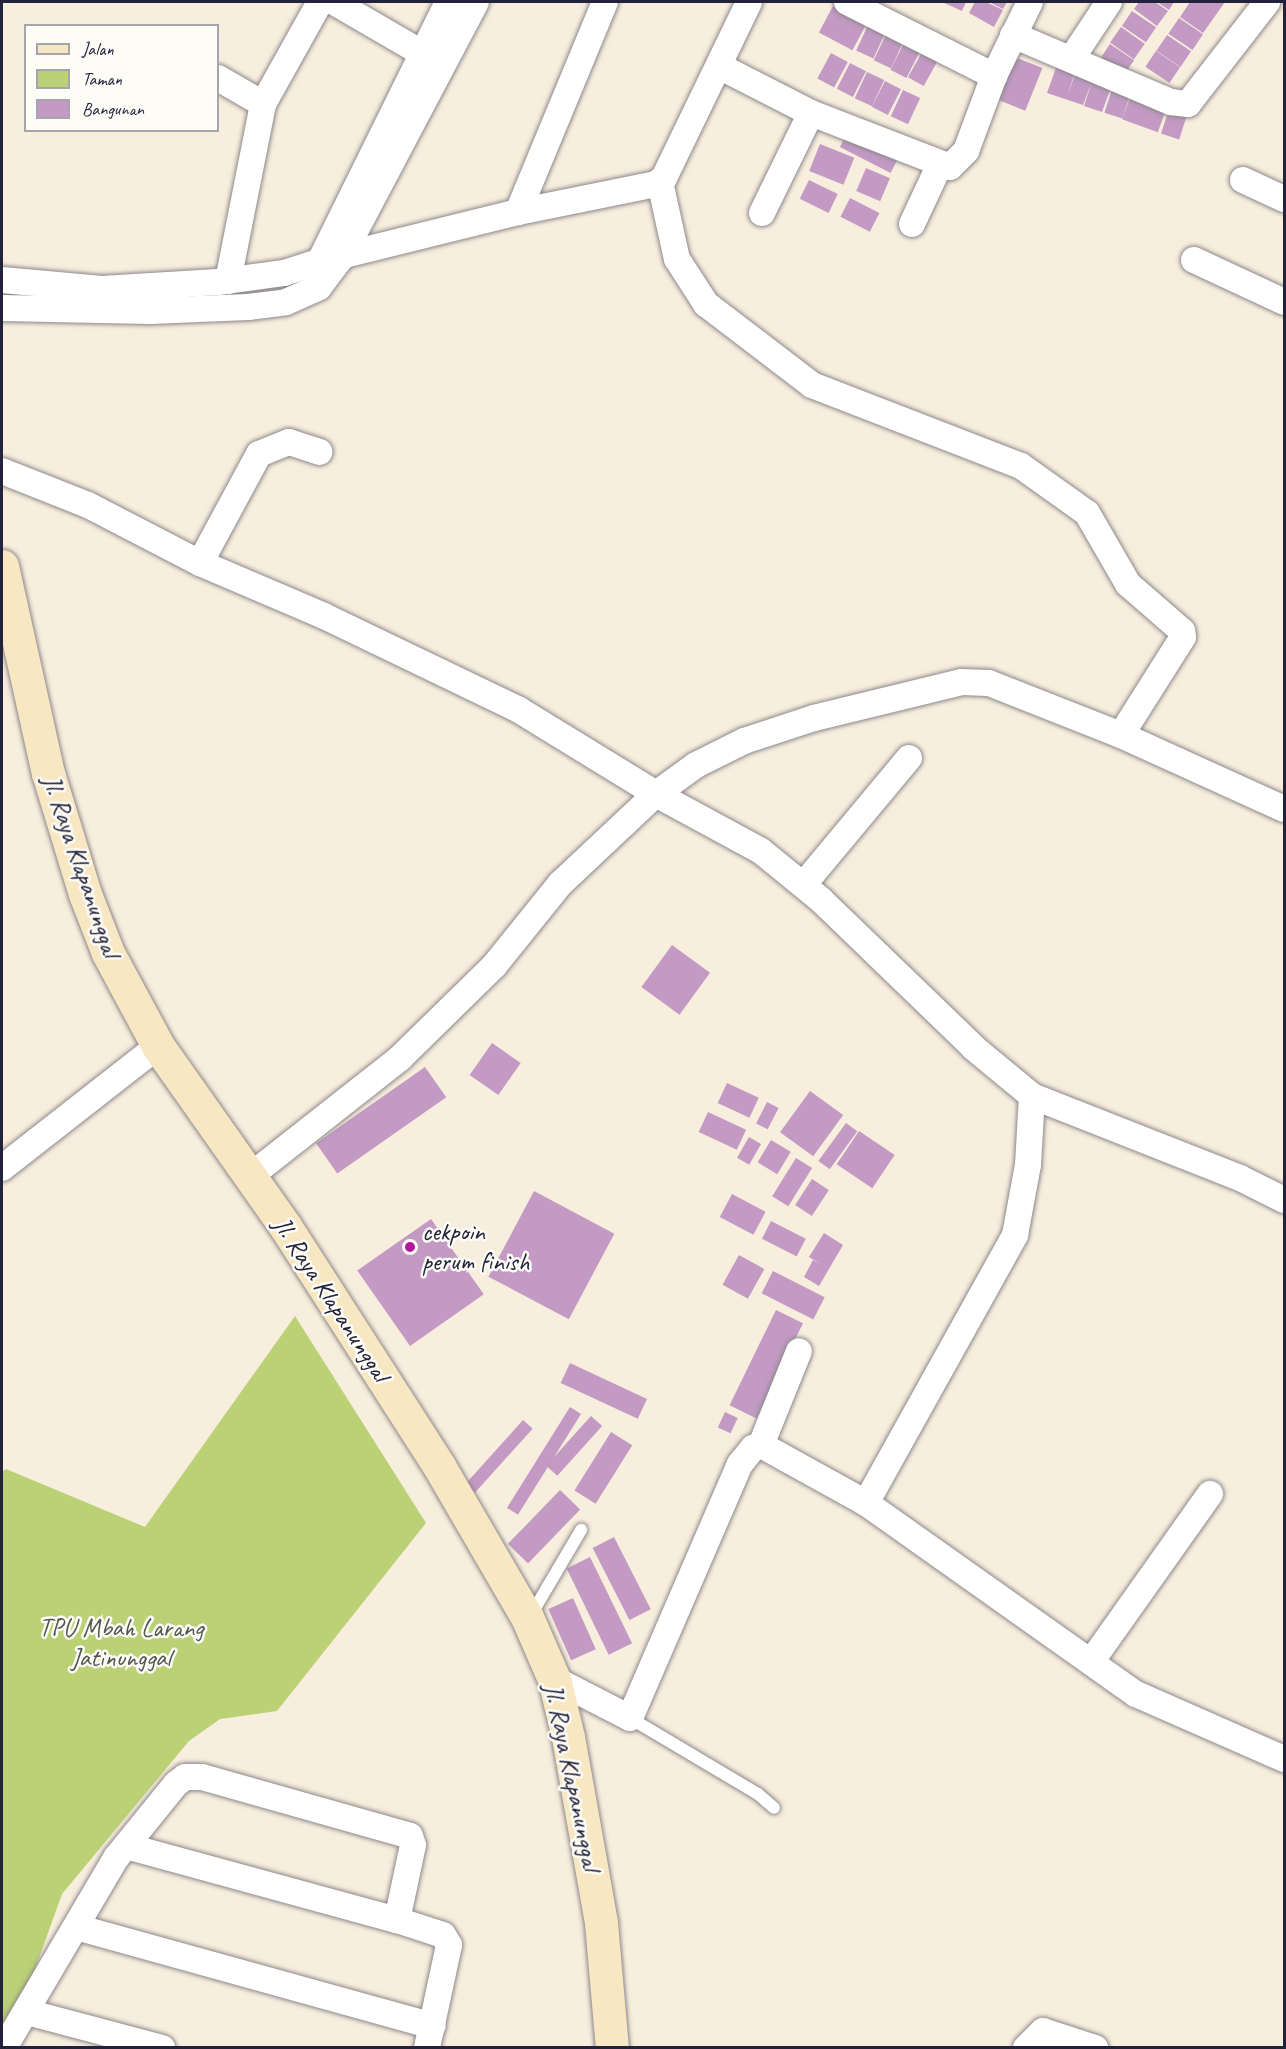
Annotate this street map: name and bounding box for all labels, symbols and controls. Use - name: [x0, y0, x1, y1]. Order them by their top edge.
- legend: [24, 24, 219, 132]
- text: Jalan: [82, 38, 114, 60]
- text: Taman: [82, 68, 122, 90]
- text: Bangunan: [82, 98, 144, 120]
- street label: Jl. Raya Klapanunggal: [35, 771, 127, 961]
- street label: Jl. Raya Klapanunggal: [266, 1210, 396, 1388]
- place label: cekpoin perum finish: [422, 1216, 529, 1278]
- marker: cekpoin perum finish: [403, 1240, 417, 1254]
- park label: TPU Mbah Larang Jatinunggal: [38, 1612, 204, 1673]
- street label: Jl. Raya Klapanunggal: [537, 1680, 607, 1874]

